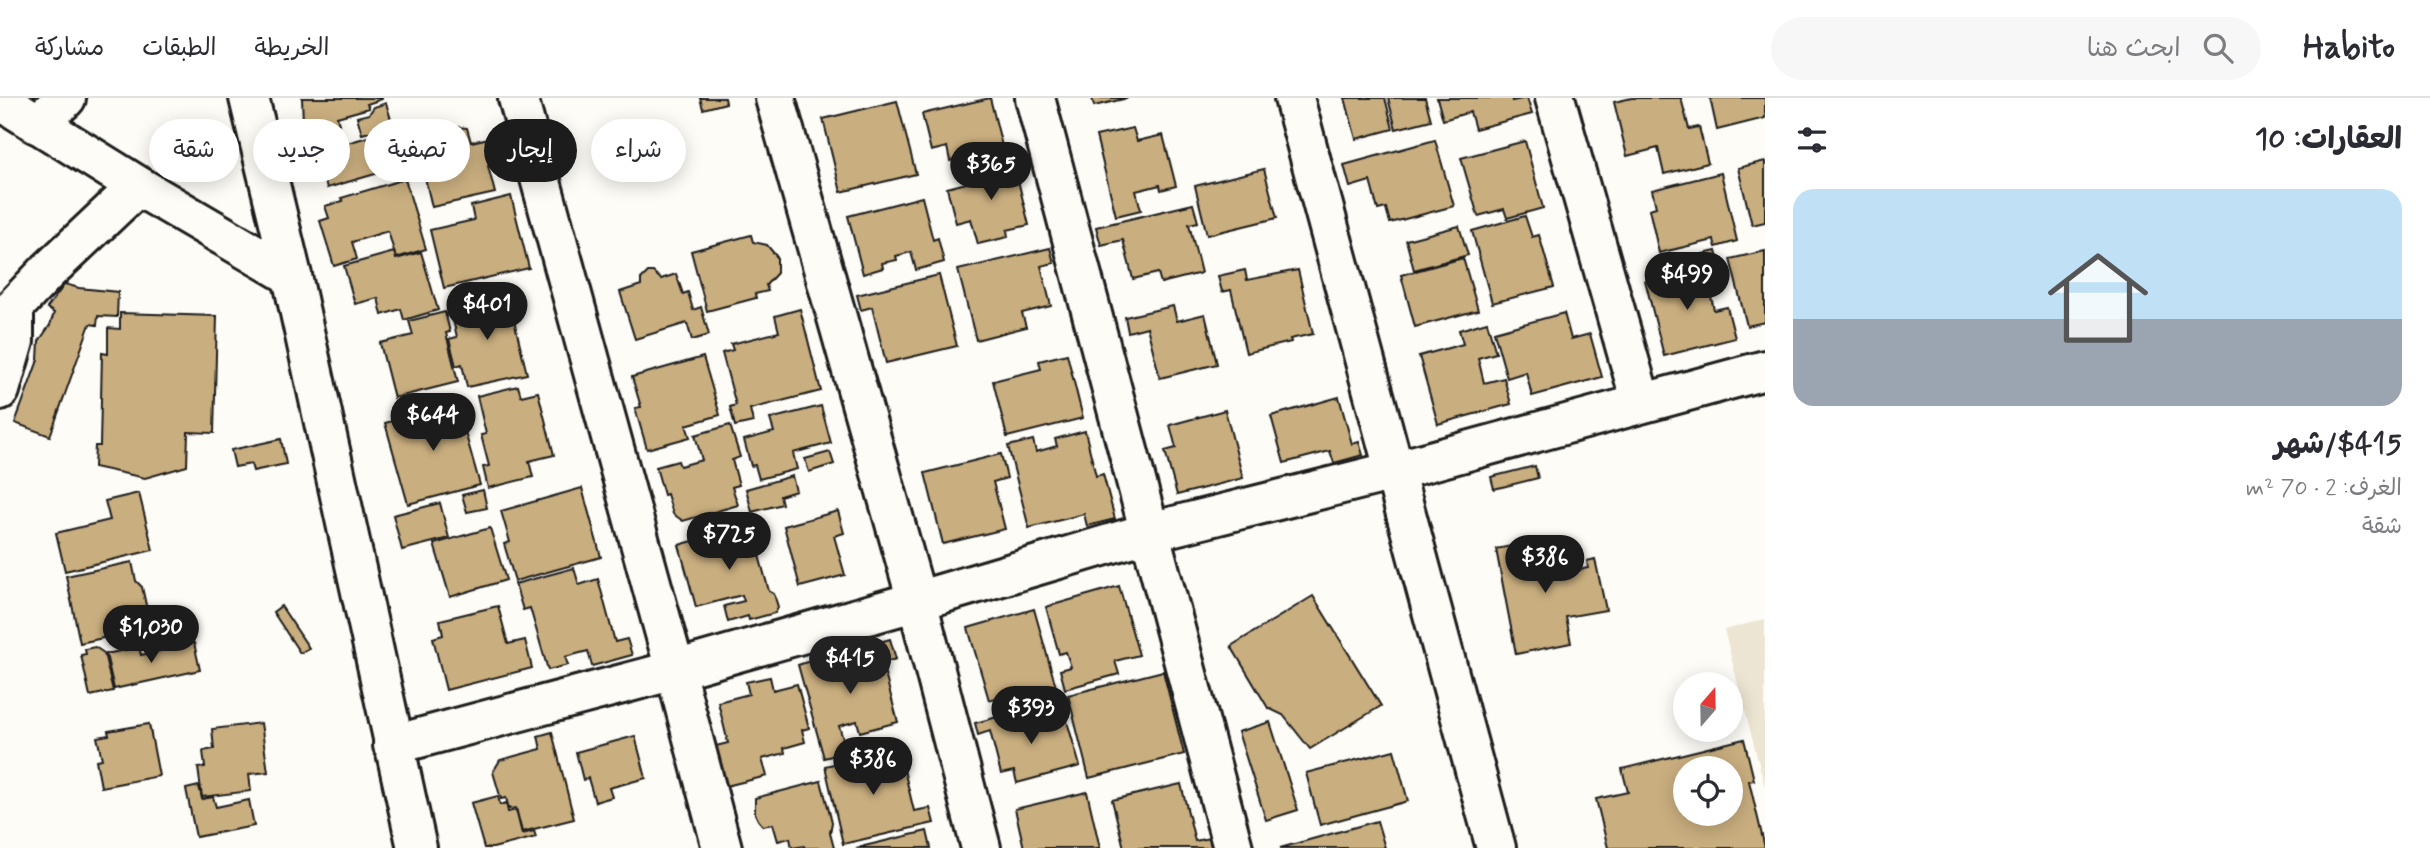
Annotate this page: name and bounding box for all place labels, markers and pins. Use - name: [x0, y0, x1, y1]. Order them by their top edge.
- pin: $365: [950, 142, 1032, 202]
- pin: $499: [1646, 252, 1728, 312]
- pin: $401: [446, 282, 528, 342]
- pin: $644: [392, 394, 474, 453]
- pin: $725: [688, 512, 770, 572]
- pin: $386: [1504, 536, 1586, 595]
- pin: $1,030: [94, 606, 208, 665]
- pin: $415: [809, 636, 891, 696]
- pin: $393: [990, 686, 1072, 746]
- pin: $386: [832, 738, 914, 797]

